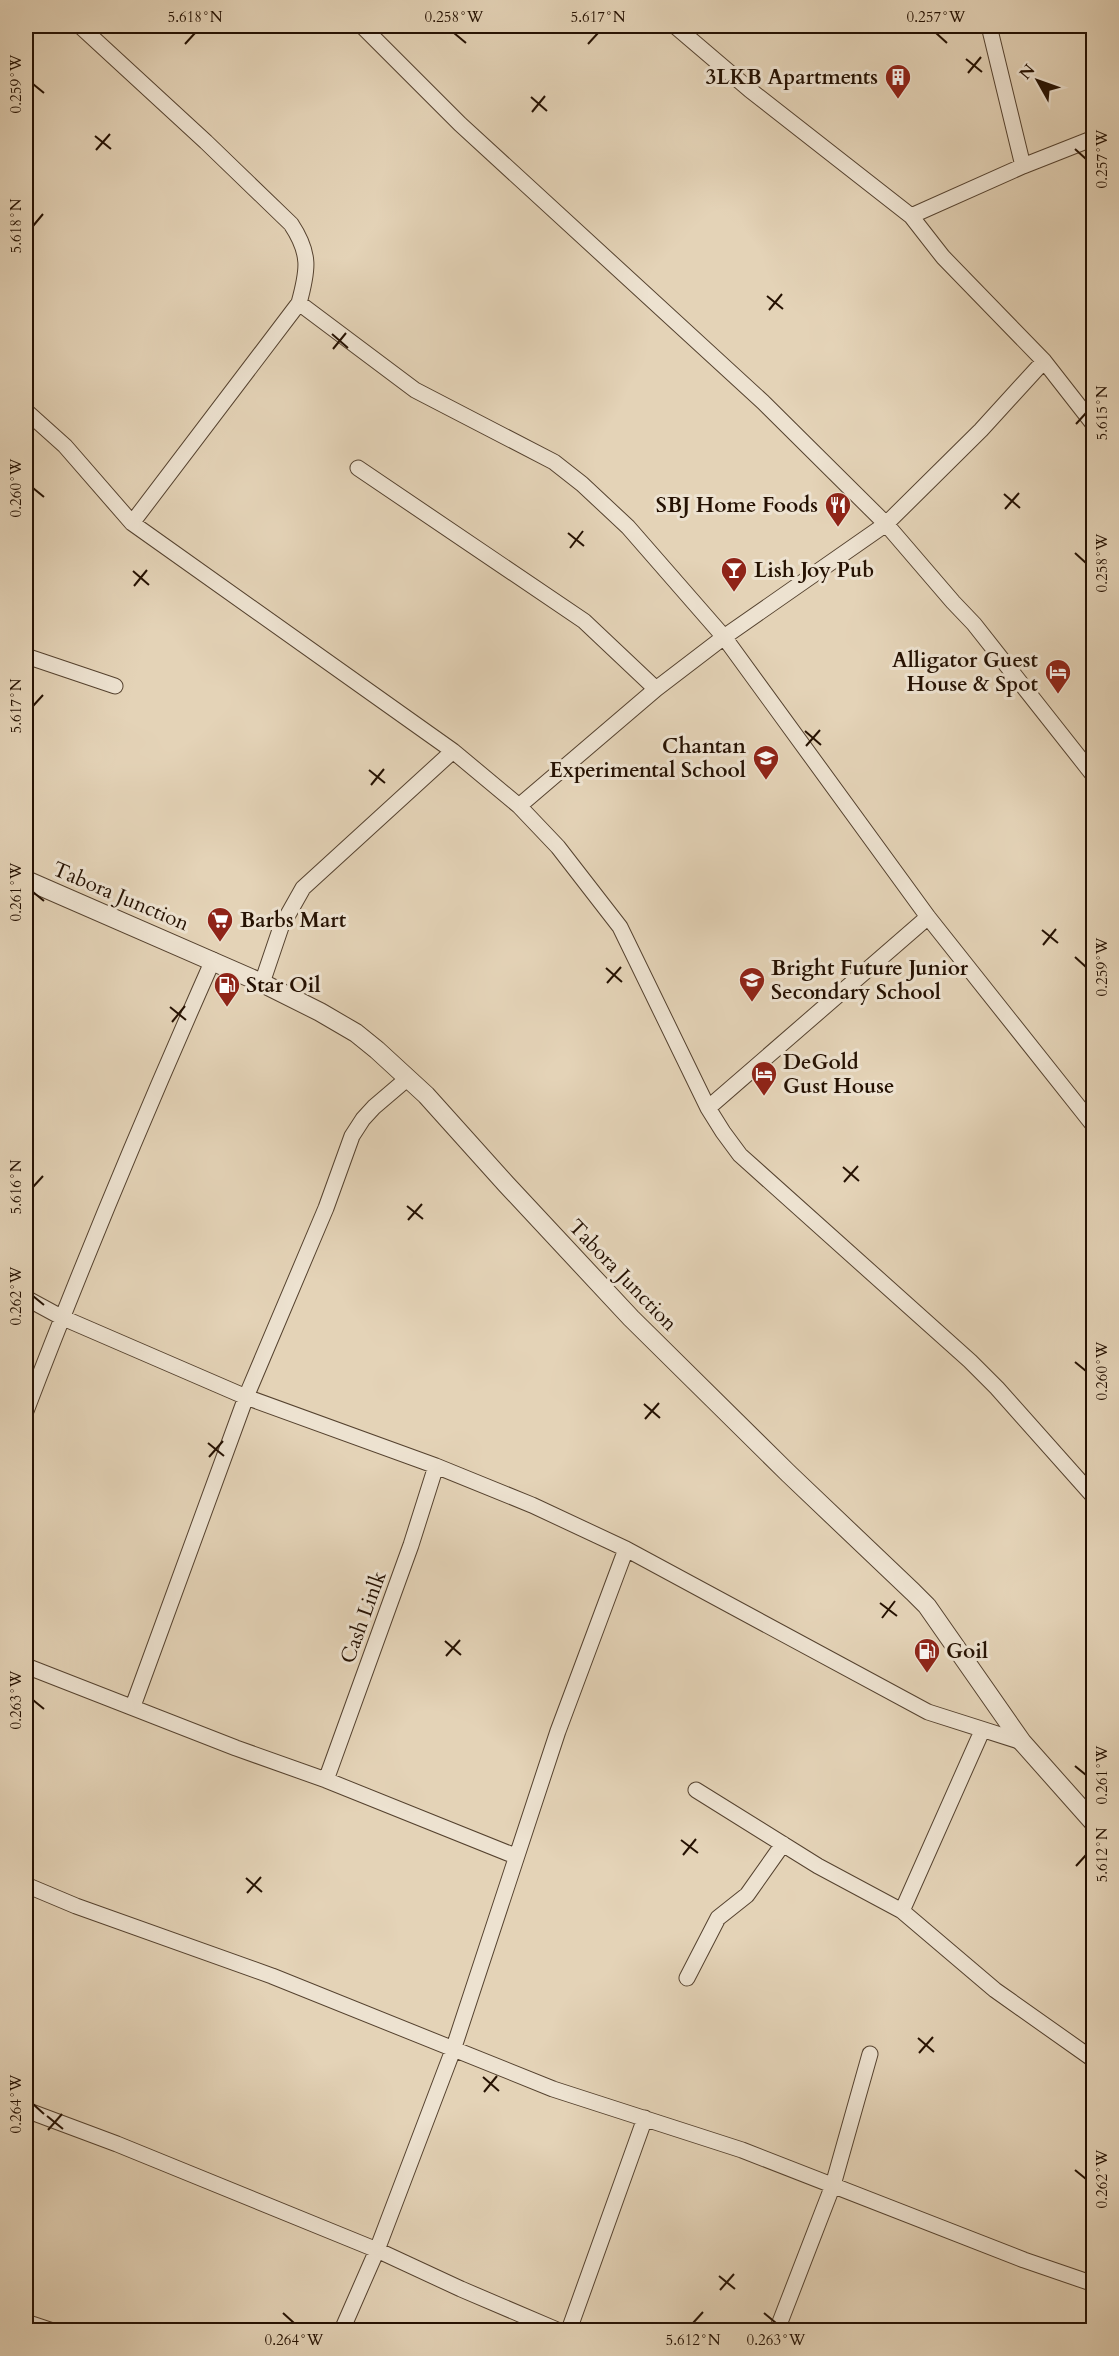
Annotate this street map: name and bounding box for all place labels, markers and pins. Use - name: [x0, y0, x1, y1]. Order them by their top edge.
- building icon: 3LKB Apartments: [883, 62, 913, 100]
- place label: 3LKB Apartments: [706, 63, 878, 92]
- restaurant icon: SBJ Home Foods: [823, 490, 853, 528]
- place label: SBJ Home Foods: [656, 491, 818, 520]
- bar icon: Lish Joy Pub: [719, 555, 749, 593]
- place label: Lish Joy Pub: [754, 556, 874, 585]
- place label: Alligator Guest House & Spot: [892, 646, 1039, 699]
- hotel icon: Alligator Guest House & Spot: [1043, 657, 1073, 695]
- place label: Chantan Experimental School: [549, 732, 746, 785]
- school or university icon: Chantan Experimental School: [751, 743, 781, 781]
- supermarket icon: Barbs Mart: [205, 905, 235, 943]
- place label: Barbs Mart: [240, 906, 347, 935]
- place label: Bright Future Junior Secondary School: [771, 954, 969, 1007]
- school or university icon: Bright Future Junior Secondary School: [737, 965, 767, 1003]
- fuel station icon: Star Oil: [212, 970, 242, 1008]
- place label: Star Oil: [246, 971, 321, 1000]
- place label: DeGold Gust House: [783, 1048, 894, 1101]
- hotel icon: DeGold Gust House: [749, 1059, 779, 1097]
- fuel station icon: Goil: [912, 1636, 942, 1674]
- place label: Goil: [946, 1637, 988, 1666]

